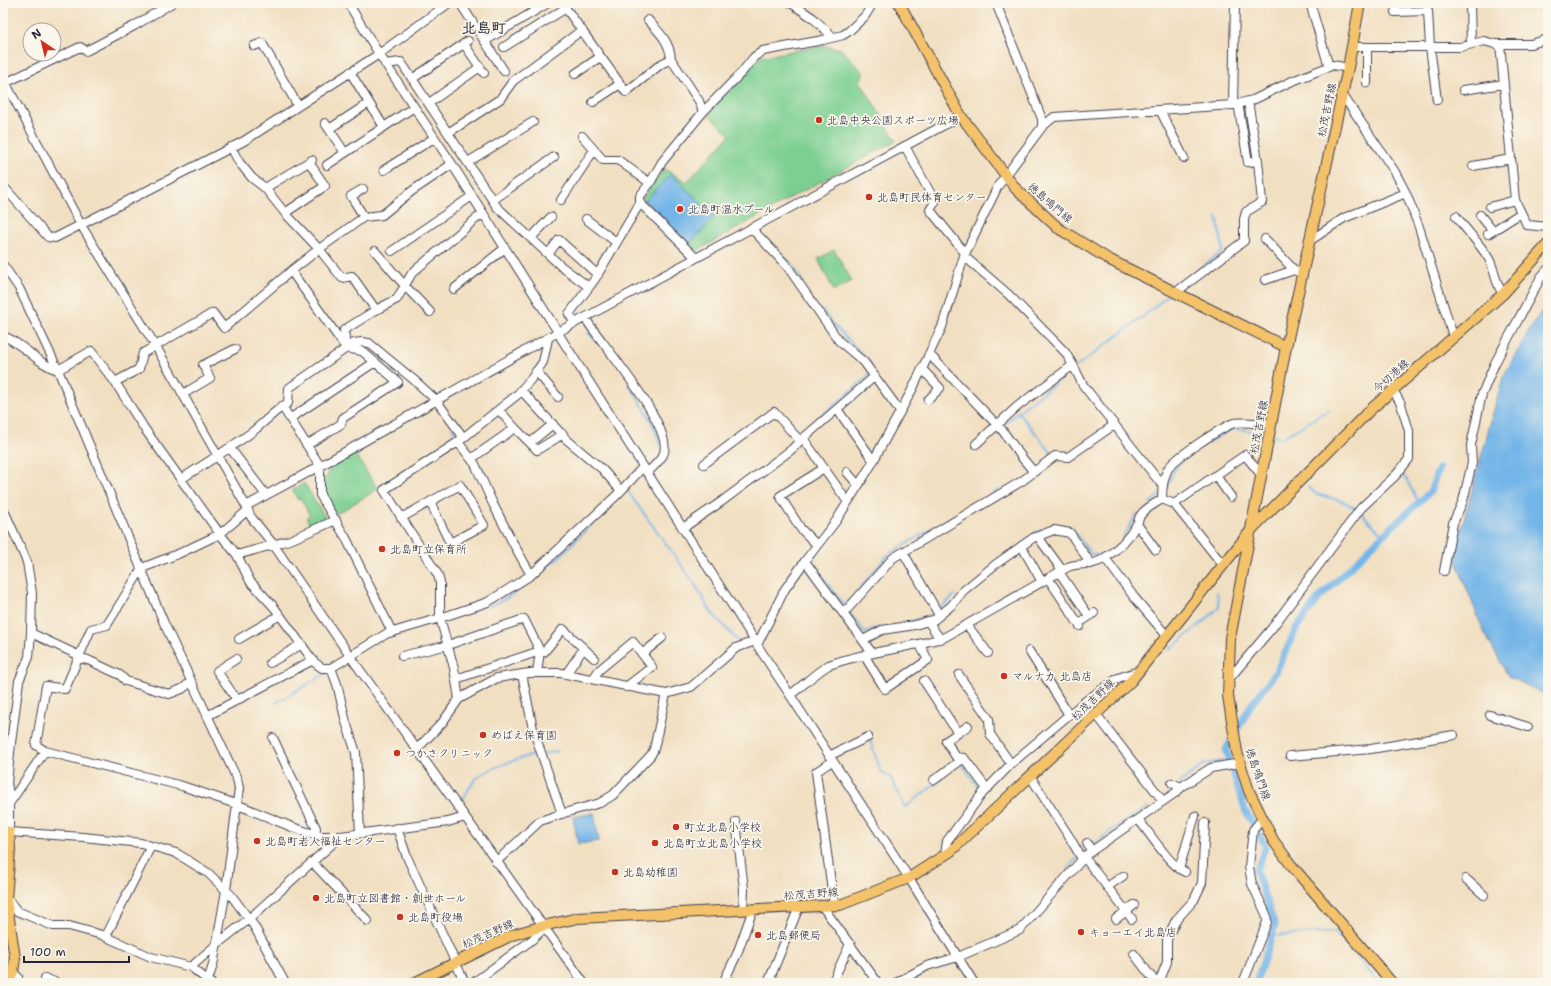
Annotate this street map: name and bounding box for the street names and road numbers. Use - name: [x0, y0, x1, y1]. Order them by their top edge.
- street label: 松茂吉野線: [1314, 82, 1340, 138]
- street label: 徳島鳴門線: [1024, 179, 1076, 227]
- street label: 今切港線: [1370, 356, 1412, 396]
- street label: 松茂吉野線: [1246, 399, 1272, 455]
- street label: 松茂吉野線: [1068, 676, 1118, 724]
- street label: 徳島鳴門線: [1242, 746, 1274, 802]
- street label: 松茂吉野線: [783, 885, 839, 903]
- street label: 松茂吉野線: [460, 916, 516, 952]

